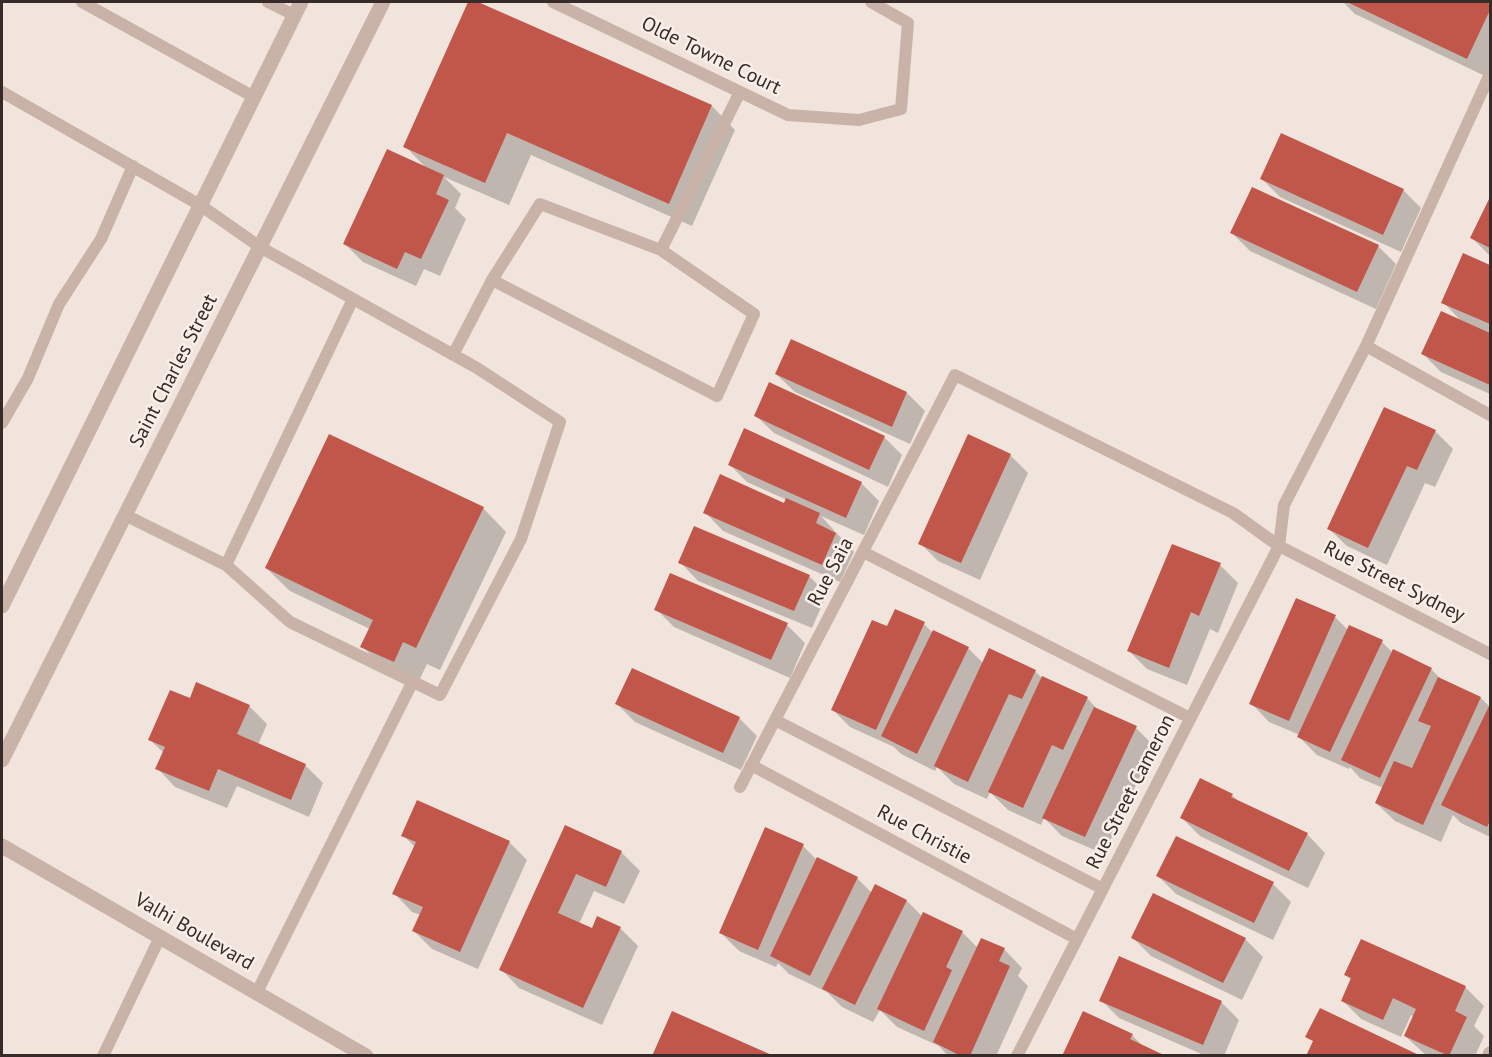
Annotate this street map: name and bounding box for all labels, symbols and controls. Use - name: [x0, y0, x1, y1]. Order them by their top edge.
- street label: Olde Towne Court: [637, 12, 785, 100]
- street label: Saint Charles Street: [125, 290, 223, 452]
- street label: Rue Saia: [803, 534, 859, 610]
- street label: Rue Street Sydney: [1319, 536, 1469, 628]
- street label: Rue Street Cameron: [1082, 711, 1180, 873]
- street label: Rue Christie: [873, 800, 975, 870]
- street label: Valhi Boulevard: [130, 888, 258, 976]

